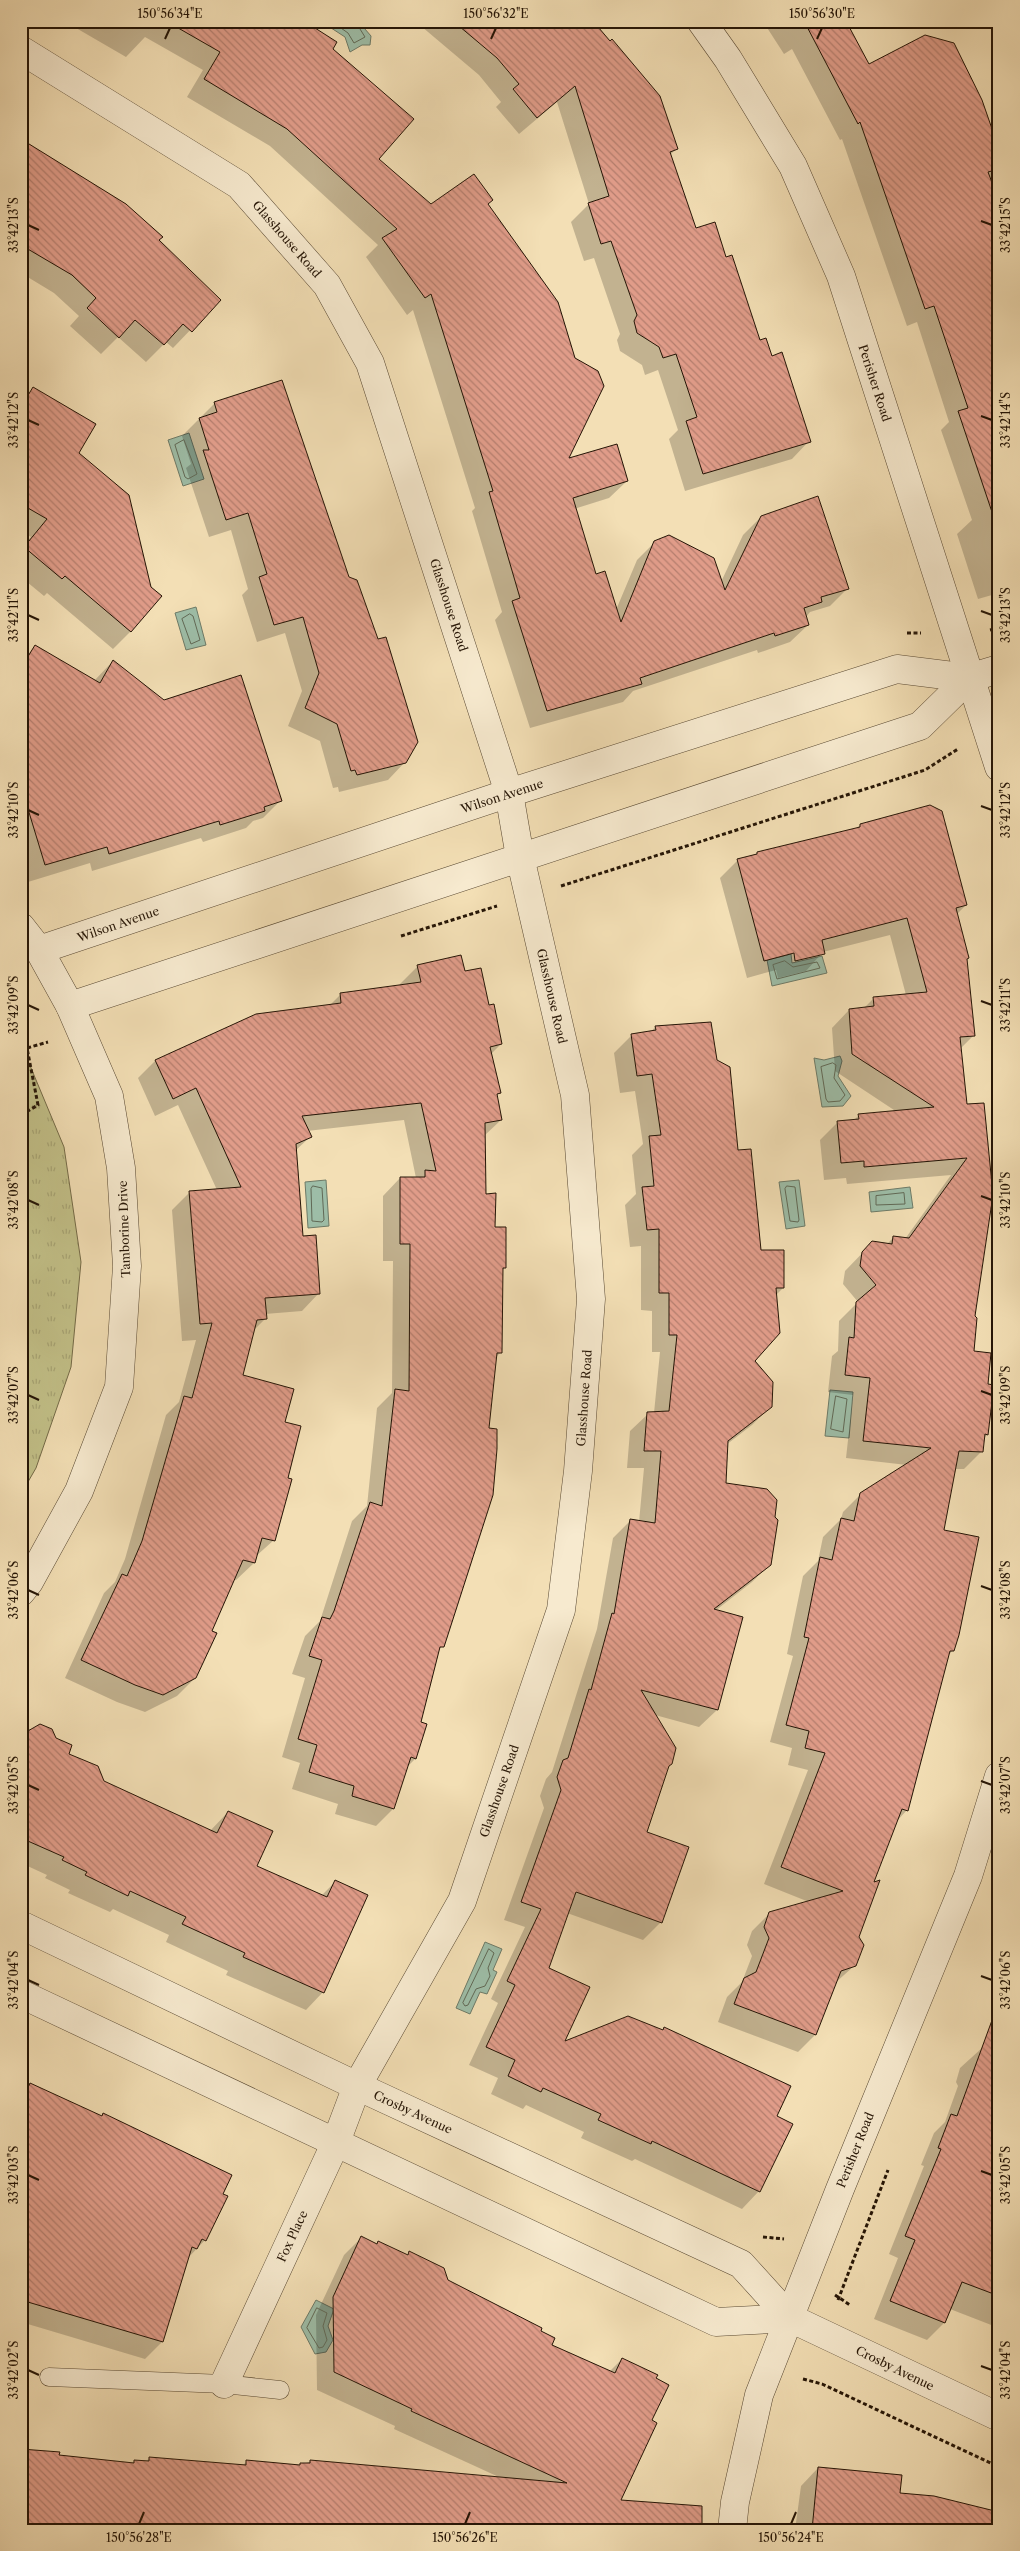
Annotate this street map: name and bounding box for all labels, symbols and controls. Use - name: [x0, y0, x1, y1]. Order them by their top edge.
- text: 150°56'34"E: [137, 6, 203, 21]
- text: 150°56'32"E: [463, 6, 529, 21]
- text: 150°56'30"E: [789, 6, 855, 21]
- text: 33°42'13"S: [6, 197, 21, 253]
- street label: Glasshouse Road: [249, 197, 325, 281]
- text: 33°42'15"S: [998, 197, 1013, 253]
- street label: Perisher Road: [855, 343, 895, 424]
- text: 33°42'12"S: [6, 392, 21, 448]
- text: 33°42'14"S: [998, 392, 1013, 448]
- street label: Glasshouse Road: [427, 557, 471, 654]
- text: 33°42'13"S: [998, 587, 1013, 643]
- text: 33°42'11"S: [6, 588, 21, 642]
- street label: Wilson Avenue: [458, 776, 545, 817]
- text: 33°42'10"S: [6, 781, 21, 839]
- text: 33°42'12"S: [998, 782, 1013, 838]
- street label: Wilson Avenue: [74, 903, 161, 945]
- street label: Glasshouse Road: [534, 947, 570, 1046]
- text: 33°42'09"S: [6, 975, 21, 1035]
- text: 33°42'11"S: [998, 978, 1013, 1032]
- text: 33°42'08"S: [6, 1170, 21, 1230]
- text: 33°42'10"S: [998, 1171, 1013, 1229]
- street label: Tamborine Drive: [115, 1180, 133, 1278]
- street label: Glasshouse Road: [573, 1348, 595, 1447]
- text: 33°42'09"S: [998, 1365, 1013, 1425]
- text: 33°42'07"S: [6, 1366, 21, 1424]
- text: 33°42'08"S: [998, 1560, 1013, 1620]
- text: 33°42'06"S: [6, 1561, 21, 1619]
- street label: Glasshouse Road: [476, 1742, 522, 1839]
- text: 33°42'05"S: [6, 1756, 21, 1814]
- text: 33°42'07"S: [998, 1756, 1013, 1814]
- text: 33°42'04"S: [6, 1951, 21, 2009]
- text: 33°42'06"S: [998, 1951, 1013, 2009]
- street label: Crosby Avenue: [371, 2087, 455, 2137]
- street label: Perisher Road: [833, 2109, 877, 2190]
- text: 33°42'03"S: [6, 2146, 21, 2204]
- text: 33°42'05"S: [998, 2146, 1013, 2204]
- street label: Fox Place: [274, 2208, 311, 2264]
- text: 33°42'02"S: [6, 2341, 21, 2399]
- text: 33°42'04"S: [998, 2341, 1013, 2399]
- street label: Crosby Avenue: [853, 2343, 937, 2394]
- text: 150°56'28"E: [106, 2530, 172, 2545]
- text: 150°56'26"E: [432, 2530, 498, 2545]
- text: 150°56'24"E: [758, 2530, 824, 2545]

